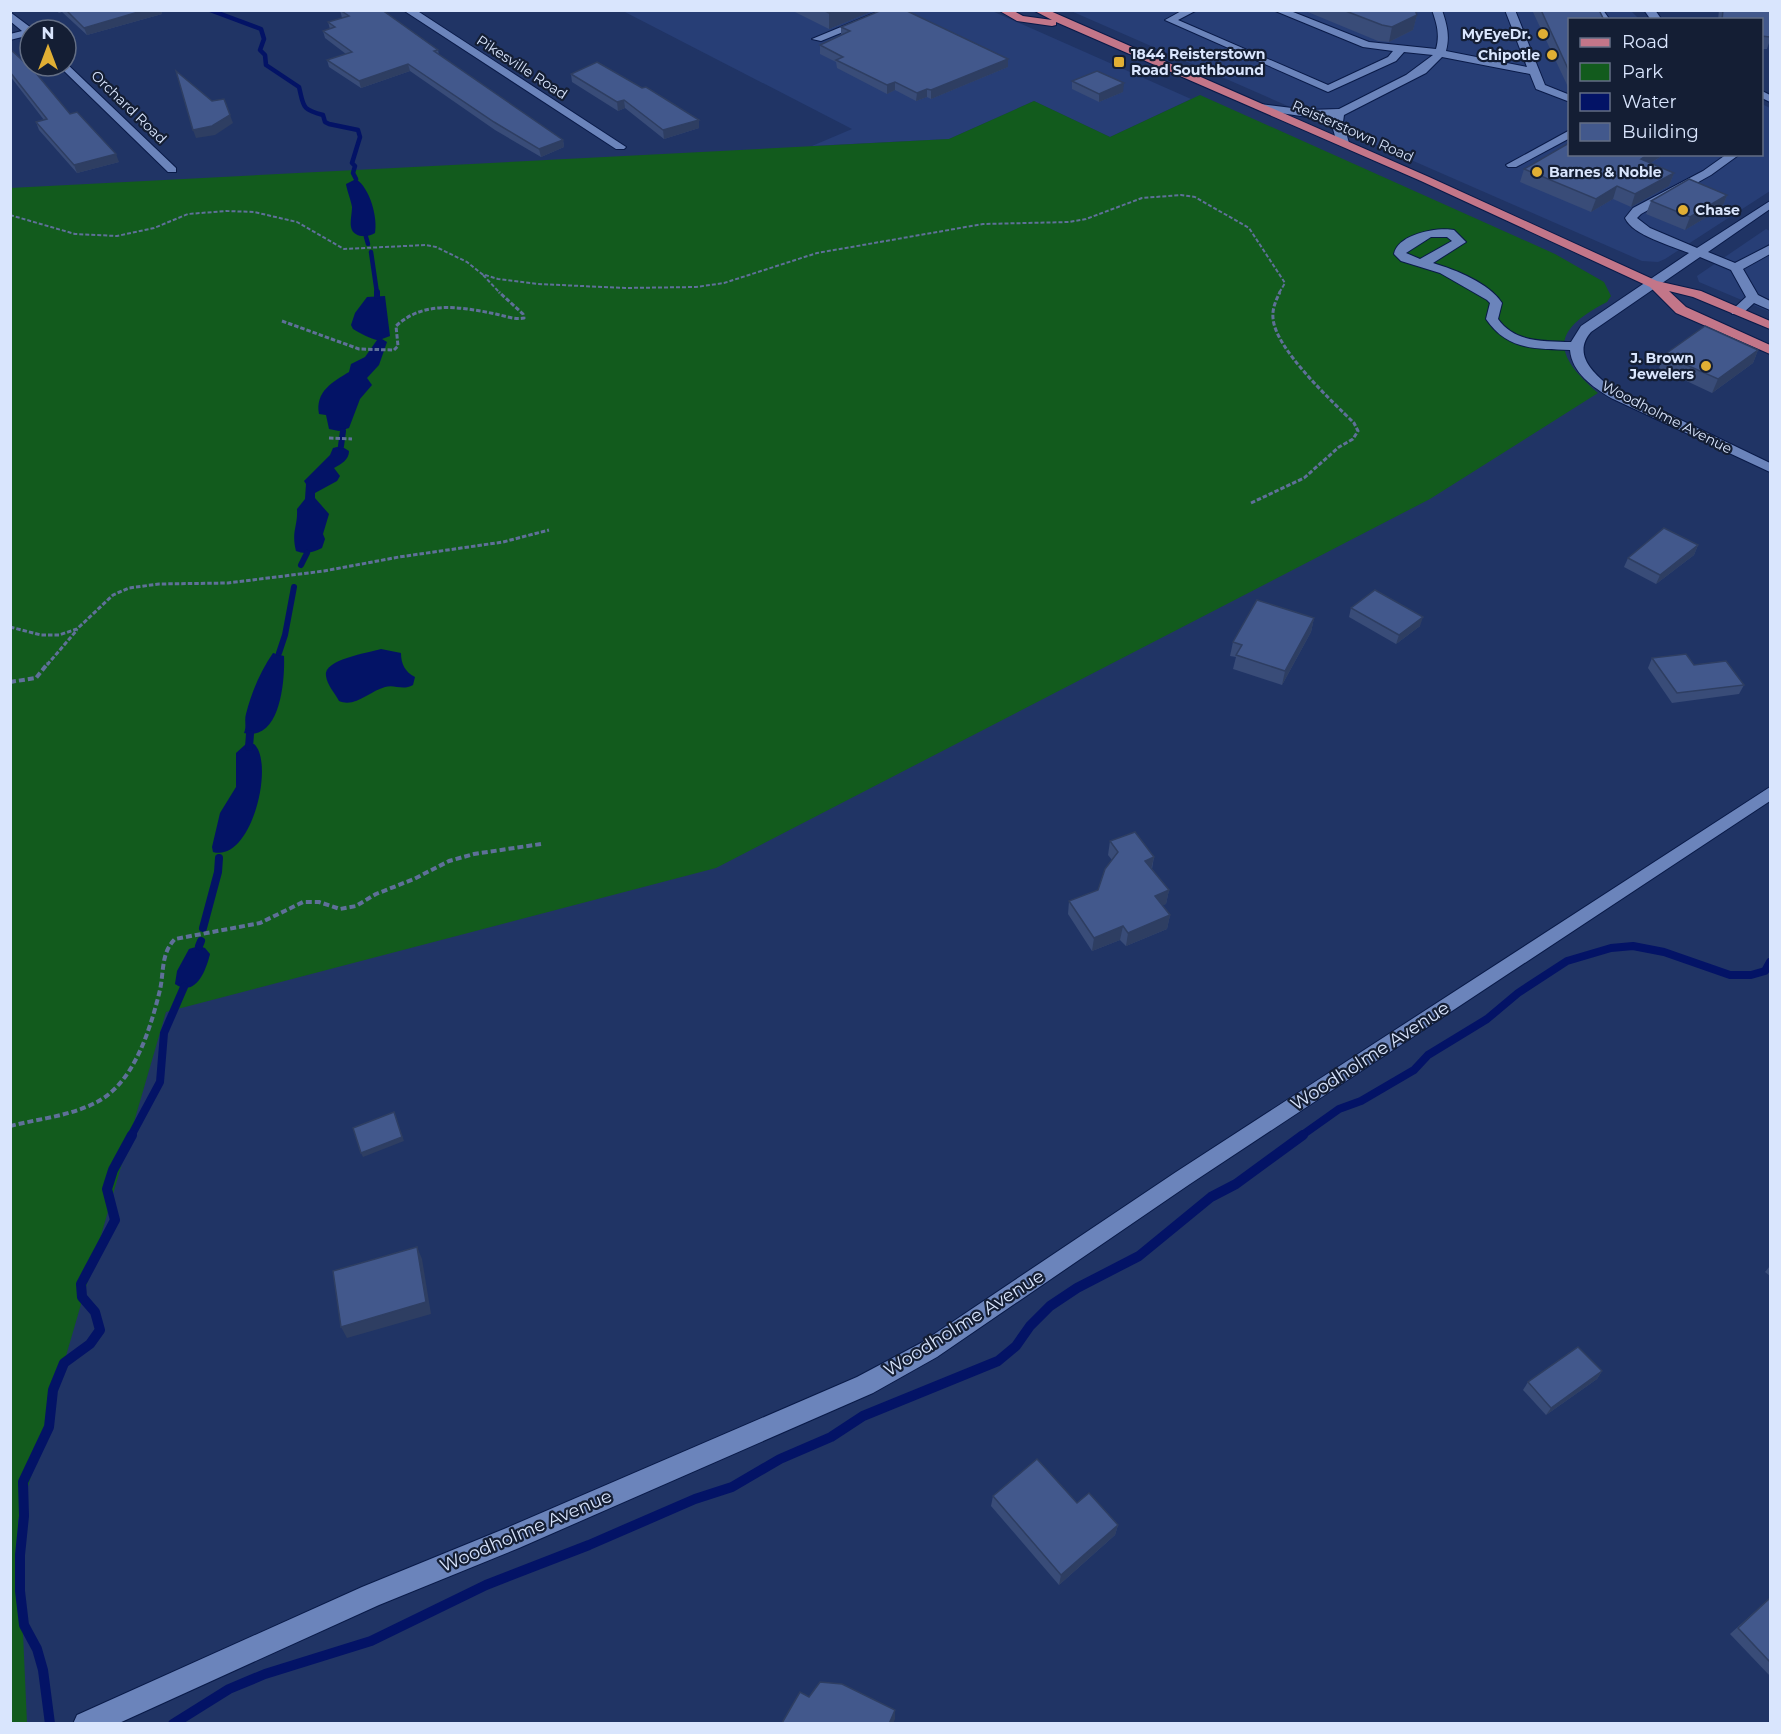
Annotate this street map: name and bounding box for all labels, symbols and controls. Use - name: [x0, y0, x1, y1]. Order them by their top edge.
- north arrow: [18, 18, 78, 78]
- legend: [1568, 18, 1763, 156]
- text: N: [42, 24, 54, 43]
- place label: MyEyeDr.: [1462, 25, 1531, 43]
- marker: MyEyeDr.: [1536, 27, 1550, 41]
- street label: Pikesville Road: [473, 31, 571, 103]
- text: Road: [1622, 31, 1669, 53]
- place label: 1844 Reisterstown Road Southbound: [1131, 45, 1266, 79]
- place label: Chipotle: [1478, 46, 1540, 64]
- marker: Chipotle: [1545, 48, 1559, 62]
- marker: 1844 Reisterstown Road Southbound: [1112, 55, 1126, 69]
- text: Park: [1622, 61, 1663, 83]
- street label: Orchard Road: [88, 67, 170, 147]
- text: Water: [1622, 91, 1677, 113]
- street label: Reisterstown Road: [1289, 96, 1417, 166]
- text: Building: [1622, 121, 1699, 143]
- place label: Barnes & Noble: [1549, 163, 1662, 181]
- marker: Barnes & Noble: [1530, 165, 1544, 179]
- place label: Chase: [1695, 201, 1740, 219]
- marker: Chase: [1676, 203, 1690, 217]
- place label: J. Brown Jewelers: [1628, 349, 1695, 383]
- marker: J. Brown Jewelers: [1699, 359, 1713, 373]
- street label: Woodholme Avenue: [1599, 376, 1735, 458]
- street label: Woodholme Avenue: [1287, 996, 1454, 1116]
- street label: Woodholme Avenue: [880, 1265, 1048, 1381]
- street label: Woodholme Avenue: [437, 1485, 615, 1577]

